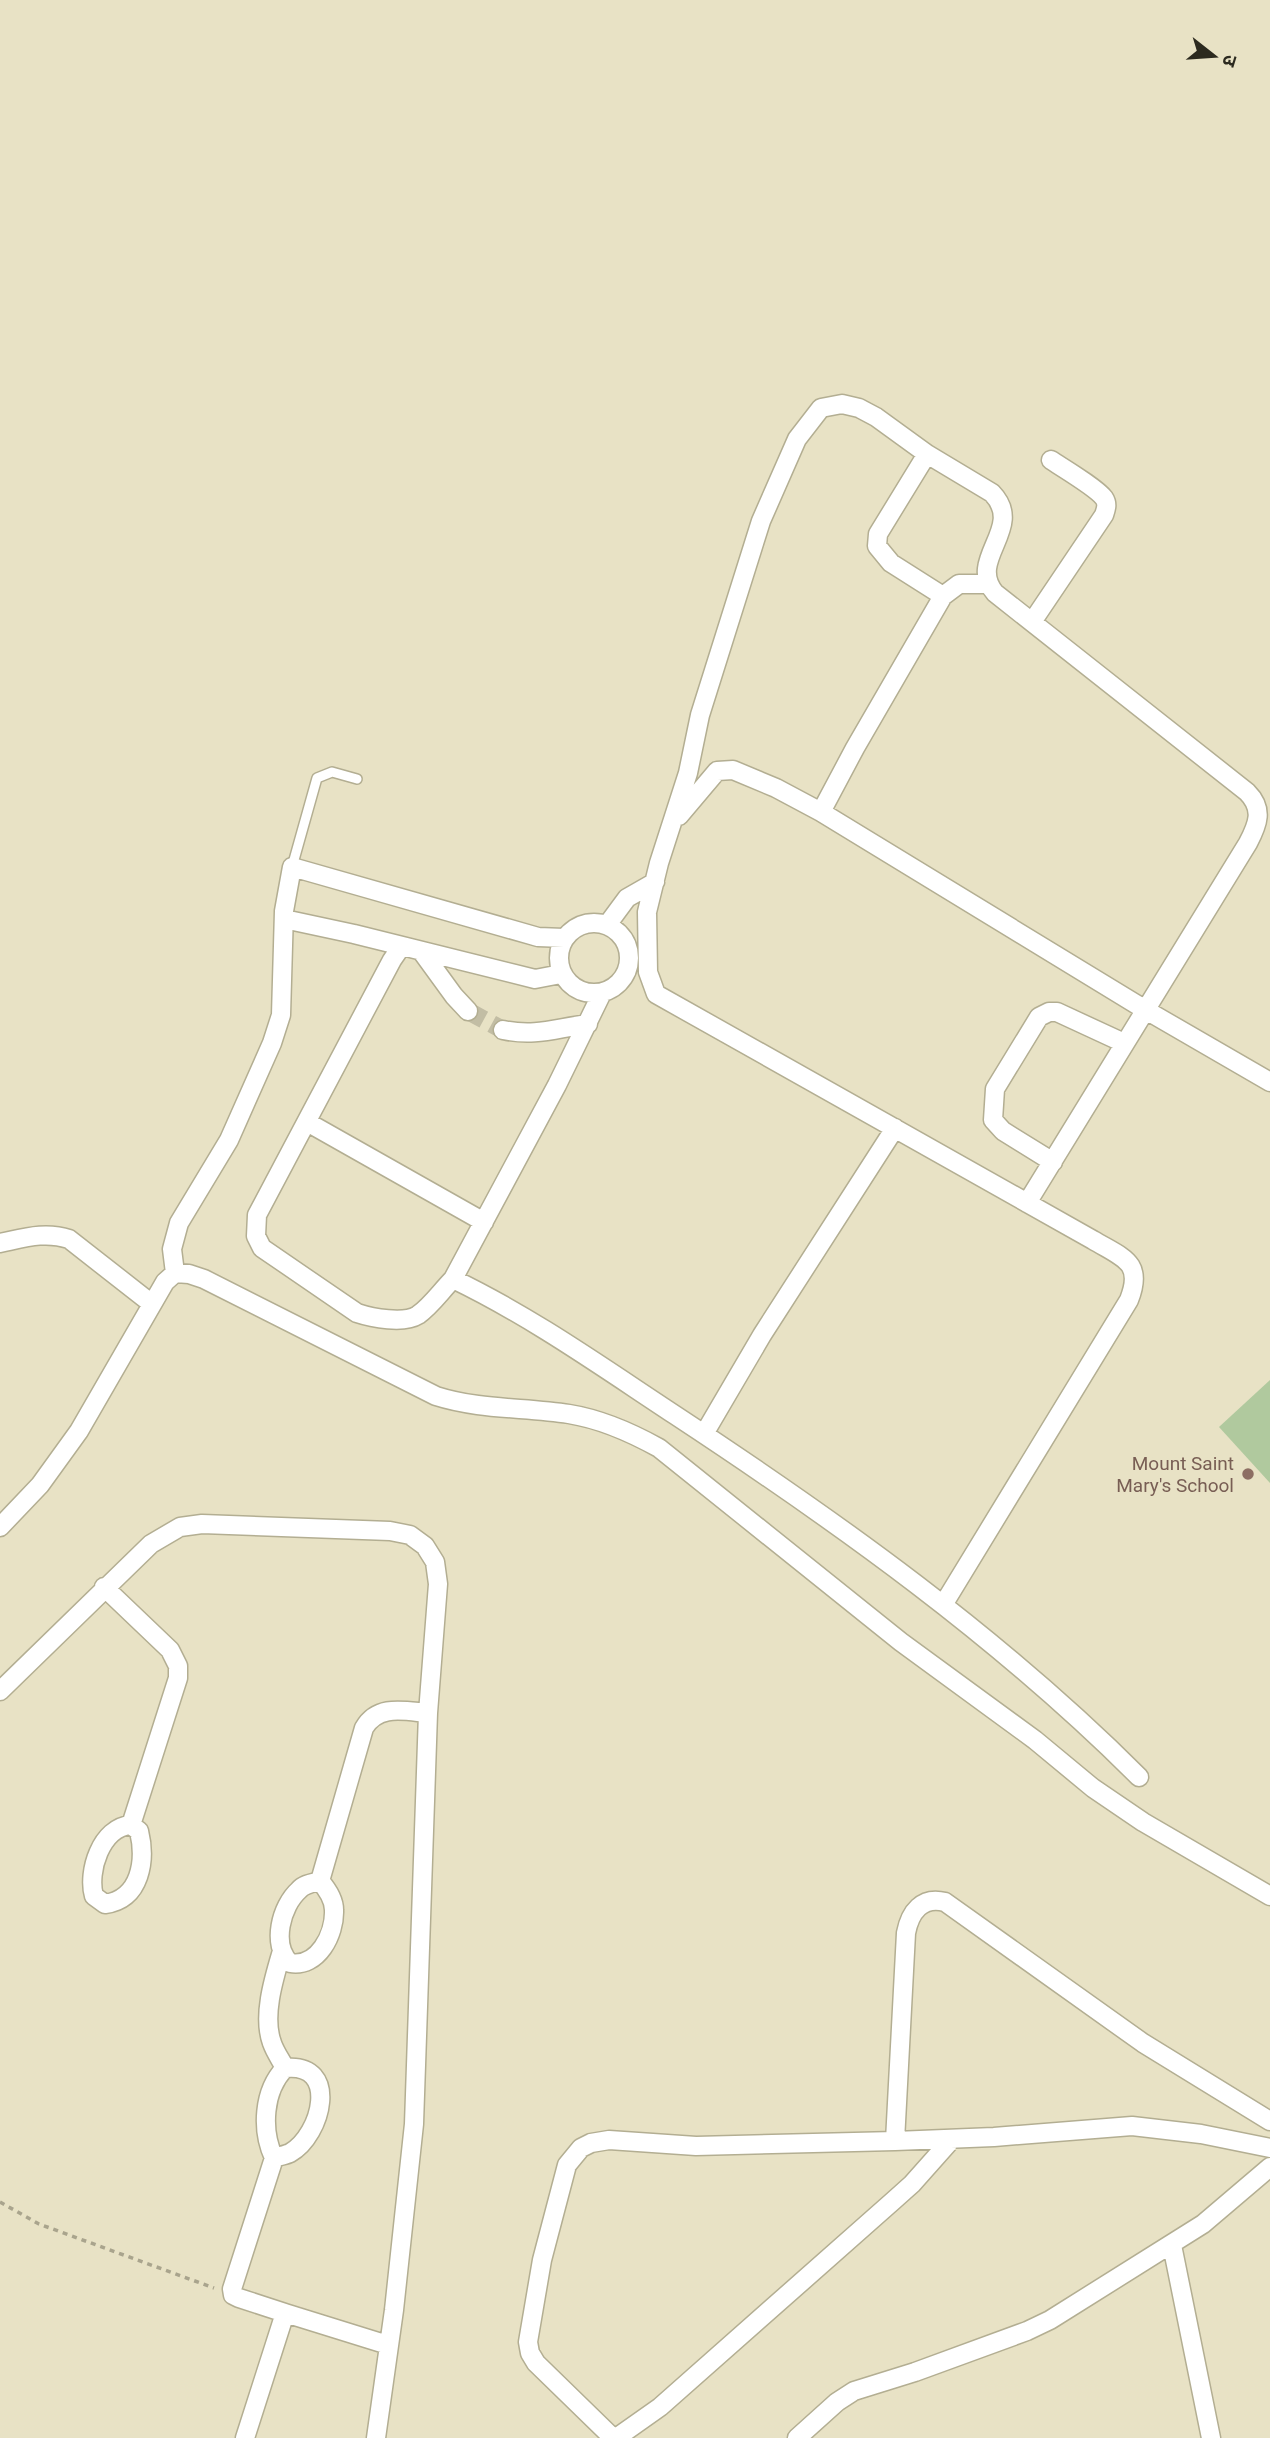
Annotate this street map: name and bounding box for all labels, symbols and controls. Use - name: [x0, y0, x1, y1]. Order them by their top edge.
- north arrow: [1179, 21, 1249, 91]
- text: उ: [1217, 52, 1242, 70]
- place label: Mount Saint Mary's School: [1116, 1452, 1234, 1497]
- marker: Mount Saint Mary's School: [1240, 1466, 1256, 1482]

